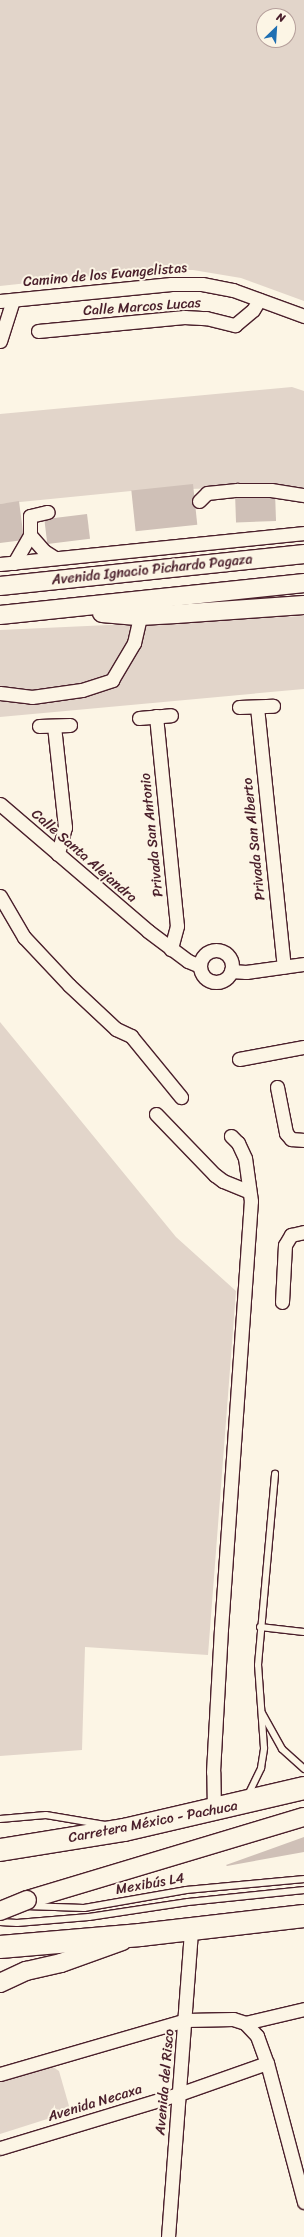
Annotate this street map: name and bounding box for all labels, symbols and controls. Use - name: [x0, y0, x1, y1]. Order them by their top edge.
- text: N: [273, 7, 288, 28]
- north arrow: [256, 8, 296, 48]
- street label: Camino de los Evangelistas: [22, 259, 188, 291]
- street label: Calle Marcos Lucas: [83, 295, 201, 319]
- street label: Avenida Ignacio Pichardo Pagaza: [51, 551, 253, 589]
- street label: Privada San Antonio: [137, 772, 167, 898]
- street label: Privada San Alberto: [239, 777, 269, 901]
- street label: Calle Santa Alejandra: [28, 806, 140, 906]
- street label: Carretera México - Pachuca: [67, 1797, 239, 1847]
- street label: Mexibús L4: [114, 1870, 186, 1898]
- street label: Avenida del Risco: [152, 2028, 178, 2136]
- street label: Avenida Necaxa: [46, 2081, 144, 2125]

